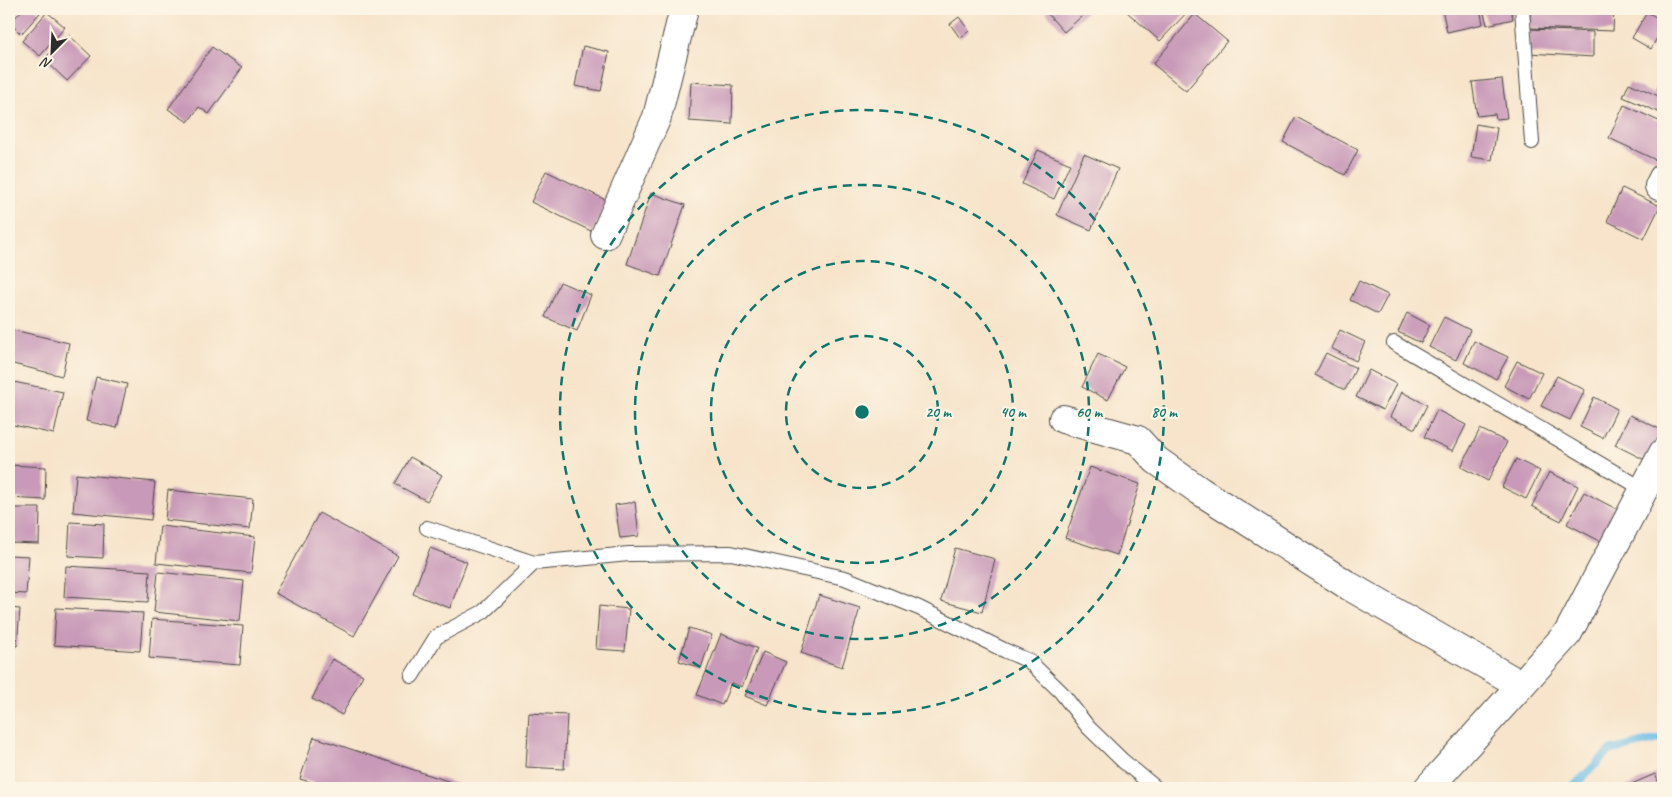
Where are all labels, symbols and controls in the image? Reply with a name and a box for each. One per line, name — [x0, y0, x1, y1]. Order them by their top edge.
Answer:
north arrow — [28, 28, 78, 78]
text: N — [37, 53, 54, 73]
centre of rings — [853, 403, 871, 421]
text: 20 m — [925, 403, 952, 422]
text: 40 m — [1000, 403, 1027, 422]
text: 60 m — [1076, 403, 1103, 422]
text: 80 m — [1151, 403, 1178, 422]

